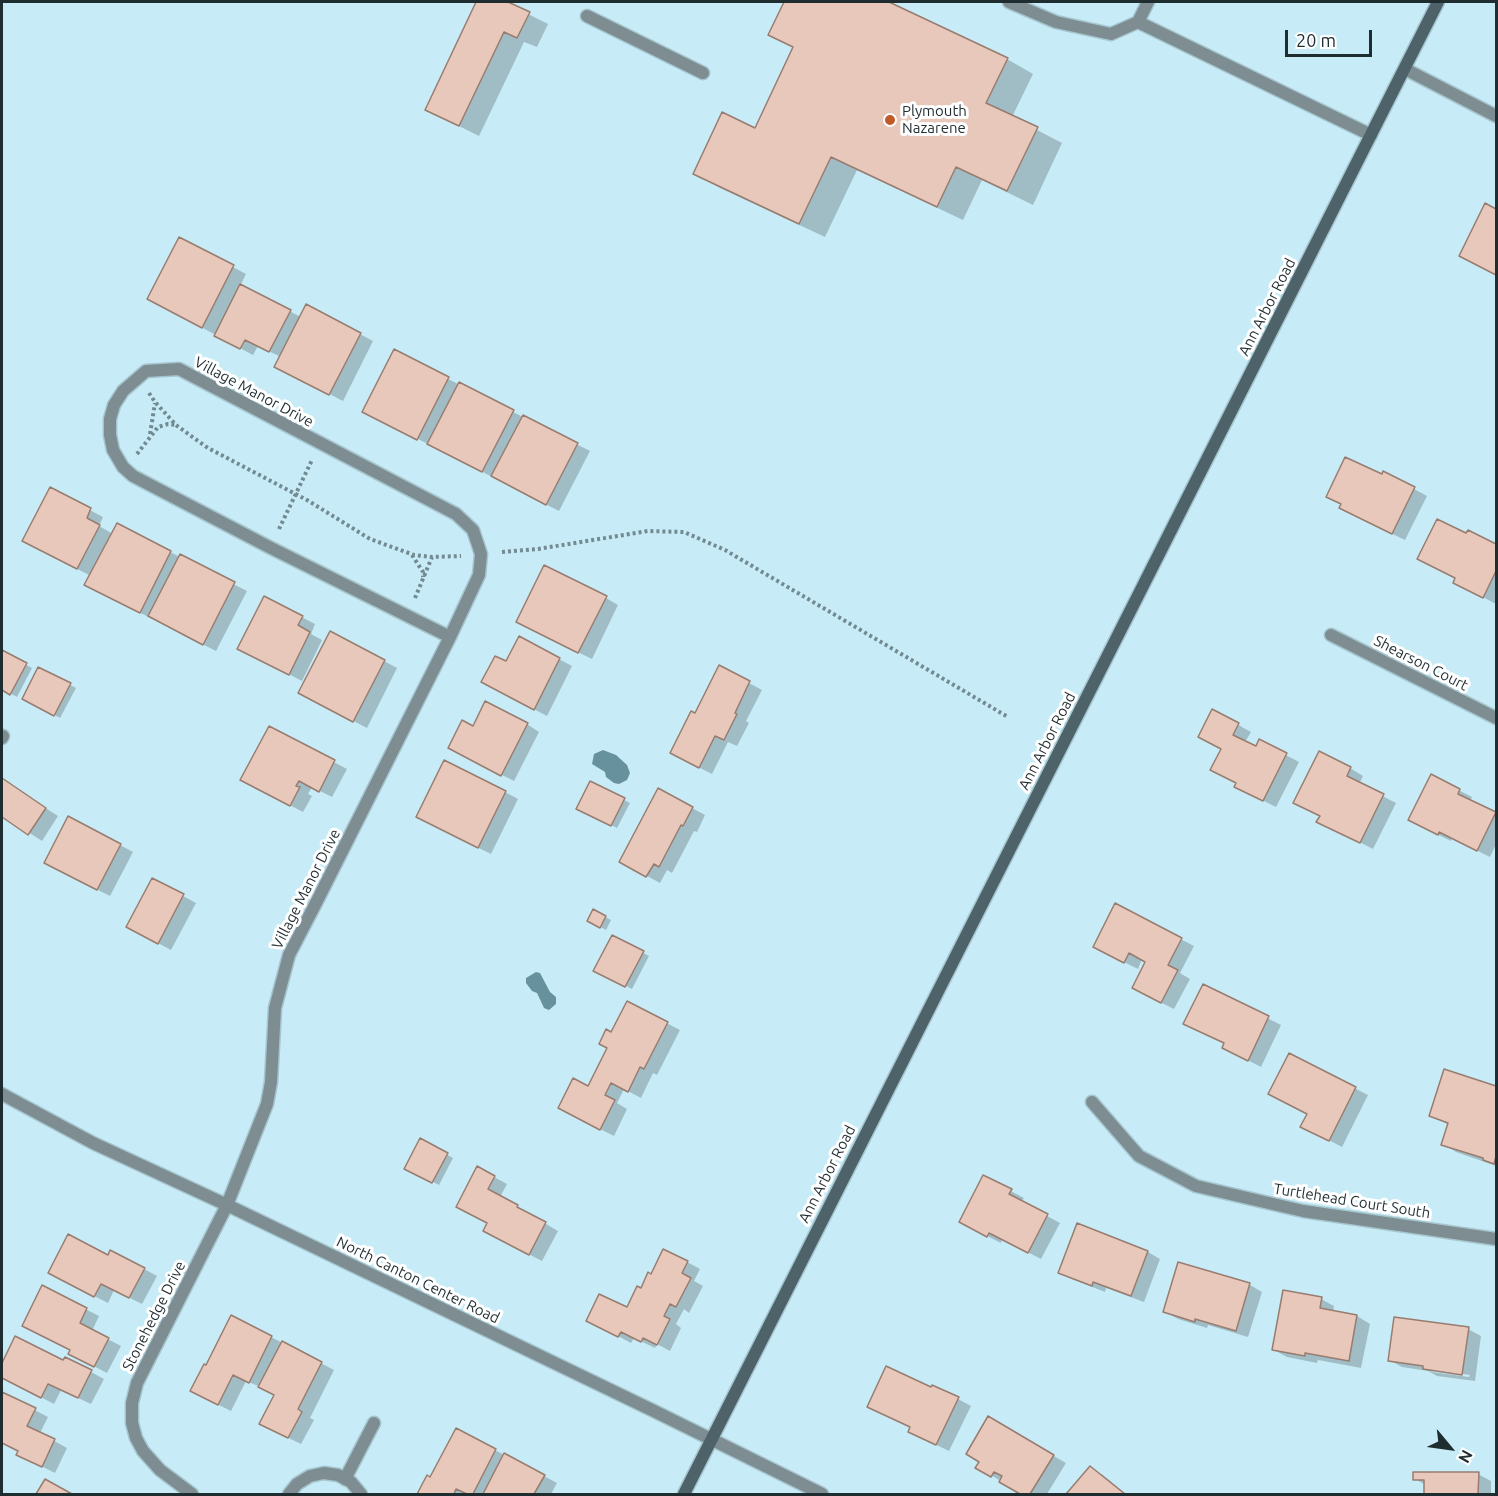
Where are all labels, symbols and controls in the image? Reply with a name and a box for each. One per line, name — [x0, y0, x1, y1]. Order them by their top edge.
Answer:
scale bar — [1288, 18, 1375, 56]
text: 20 m — [1296, 30, 1336, 50]
place label: Plymouth Nazarene — [902, 102, 967, 137]
marker: Plymouth Nazarene — [883, 113, 897, 127]
street label: Ann Arbor Road — [1235, 255, 1299, 359]
street label: Village Manor Drive — [191, 353, 317, 431]
street label: Shearson Court — [1371, 631, 1471, 695]
street label: Ann Arbor Road — [1015, 689, 1079, 793]
street label: Village Manor Drive — [268, 826, 344, 952]
street label: Ann Arbor Road — [795, 1122, 859, 1226]
street label: Turtlehead Court South — [1272, 1180, 1432, 1222]
street label: North Canton Center Road — [334, 1233, 502, 1327]
street label: Stonehedge Drive — [119, 1258, 189, 1374]
north arrow — [1420, 1418, 1480, 1478]
text: N — [1455, 1447, 1477, 1466]

